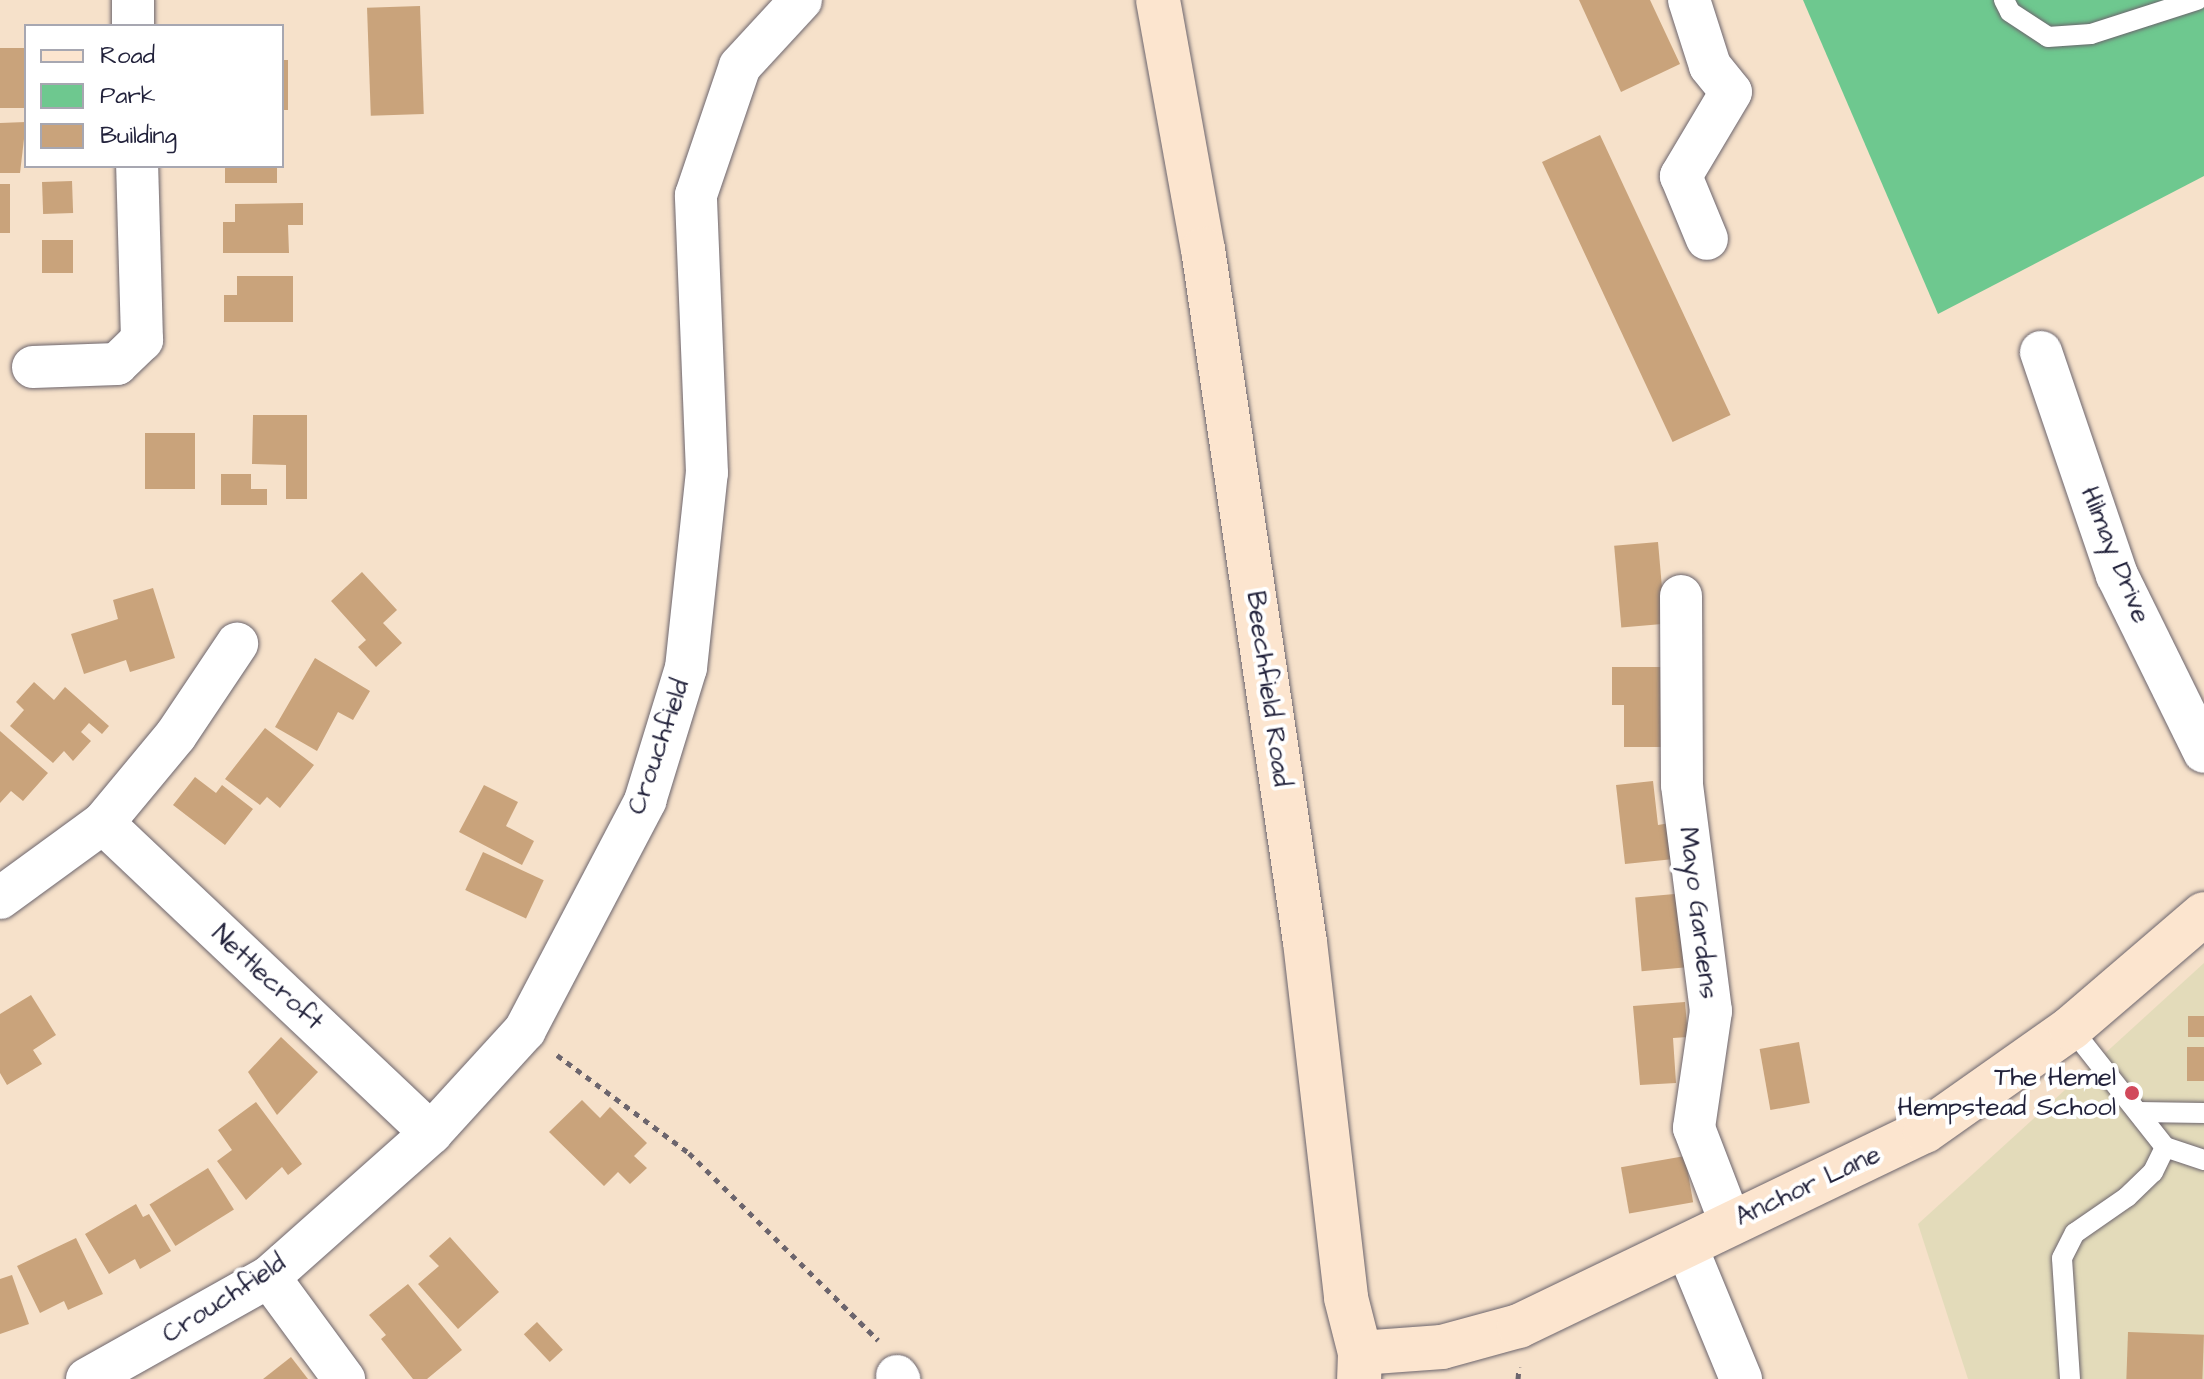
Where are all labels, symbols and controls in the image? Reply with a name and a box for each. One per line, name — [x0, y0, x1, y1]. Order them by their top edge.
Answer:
legend — [24, 24, 284, 168]
text: Road — [100, 39, 155, 73]
text: Park — [100, 79, 156, 113]
text: Building — [100, 119, 177, 153]
street label: Hilmay Drive — [2073, 482, 2157, 628]
street label: Beechfield Road — [1239, 589, 1297, 789]
street label: Crouchfield — [621, 675, 697, 819]
street label: Mayo Gardens — [1672, 825, 1724, 1001]
street label: Nettlecroft — [205, 919, 329, 1037]
place label: The Hemel Hempstead School — [1898, 1062, 2116, 1124]
marker: The Hemel Hempstead School — [2123, 1084, 2141, 1102]
street label: Anchor Lane — [1730, 1139, 1886, 1233]
street label: Crouchfield — [156, 1248, 292, 1350]

